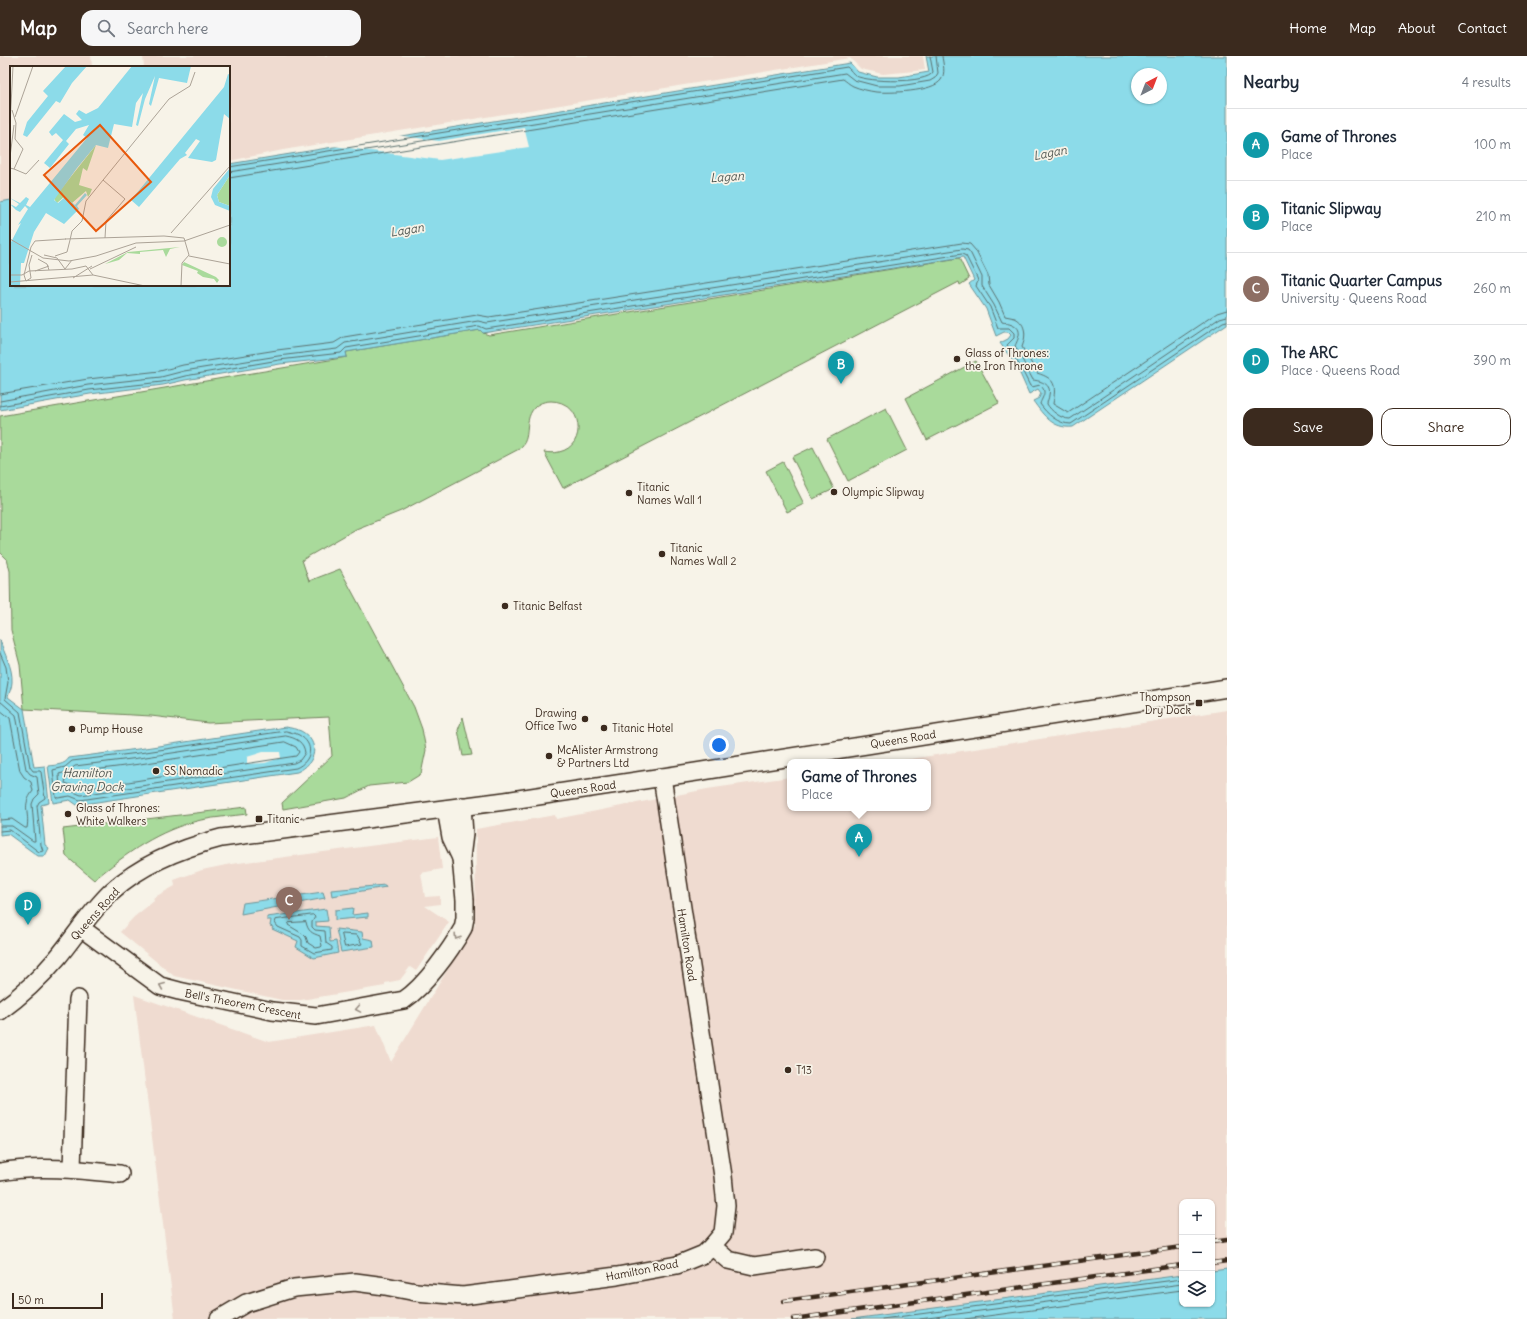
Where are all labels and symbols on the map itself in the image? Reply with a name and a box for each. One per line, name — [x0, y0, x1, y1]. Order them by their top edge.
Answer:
inset map — [10, 66, 230, 286]
north arrow — [1131, 68, 1167, 104]
water label: Lagan — [1032, 142, 1069, 163]
water label: Lagan — [710, 168, 745, 185]
water label: Lagan — [389, 219, 426, 240]
place label: Glass of Thrones: the Iron Throne — [965, 346, 1049, 373]
pin: B — [828, 351, 854, 384]
marker: Glass of Thrones: the Iron Throne — [952, 354, 962, 364]
place label: Titanic Names Wall 1 — [637, 480, 702, 507]
place label: Olympic Slipway — [842, 485, 924, 499]
marker: Olympic Slipway — [829, 487, 839, 497]
marker: Titanic Names Wall 1 — [624, 488, 634, 498]
place label: Titanic Names Wall 2 — [670, 541, 736, 568]
marker: Titanic Names Wall 2 — [657, 549, 667, 559]
place label: Titanic Belfast — [513, 599, 583, 613]
marker: Titanic Belfast — [500, 601, 510, 611]
place label: Thompson Dry Dock — [1139, 690, 1191, 717]
marker: Thompson Dry Dock — [1194, 698, 1204, 708]
place label: Drawing Office Two — [525, 706, 577, 733]
marker: Drawing Office Two — [580, 714, 590, 724]
place label: Titanic Hotel — [612, 721, 673, 735]
place label: Pump House — [80, 722, 143, 736]
marker: Titanic Hotel — [599, 723, 609, 733]
marker: Pump House — [67, 724, 77, 734]
street label: Queens Road — [869, 727, 937, 751]
your location — [709, 735, 729, 755]
place label: McAlister Armstrong & Partners Ltd — [557, 743, 658, 770]
marker: McAlister Armstrong & Partners Ltd — [544, 751, 554, 761]
place label: SS Nomadic — [164, 764, 223, 778]
water label: Hamilton Graving Dock — [51, 765, 124, 794]
marker: SS Nomadic — [151, 766, 161, 776]
street label: Queens Road — [549, 777, 617, 801]
place label: Glass of Thrones: White Walkers — [76, 801, 160, 828]
marker: Glass of Thrones: White Walkers — [63, 809, 73, 819]
place label: Titanic — [267, 812, 300, 826]
marker: Titanic — [254, 814, 264, 824]
pin: A — [846, 824, 872, 857]
street label: Queens Road — [68, 884, 123, 943]
pin: C — [276, 887, 302, 920]
pin: D — [15, 892, 41, 925]
street label: Hamilton Road — [674, 908, 700, 983]
one-way arrow — [454, 933, 462, 940]
one-way arrow — [159, 982, 166, 990]
street label: Bell's Theorem Crescent — [184, 986, 302, 1022]
one-way arrow — [355, 1004, 361, 1012]
place label: T13 — [796, 1063, 812, 1077]
marker: T13 — [783, 1065, 793, 1075]
street label: Hamilton Road — [605, 1256, 680, 1284]
scale bar — [12, 1291, 103, 1310]

